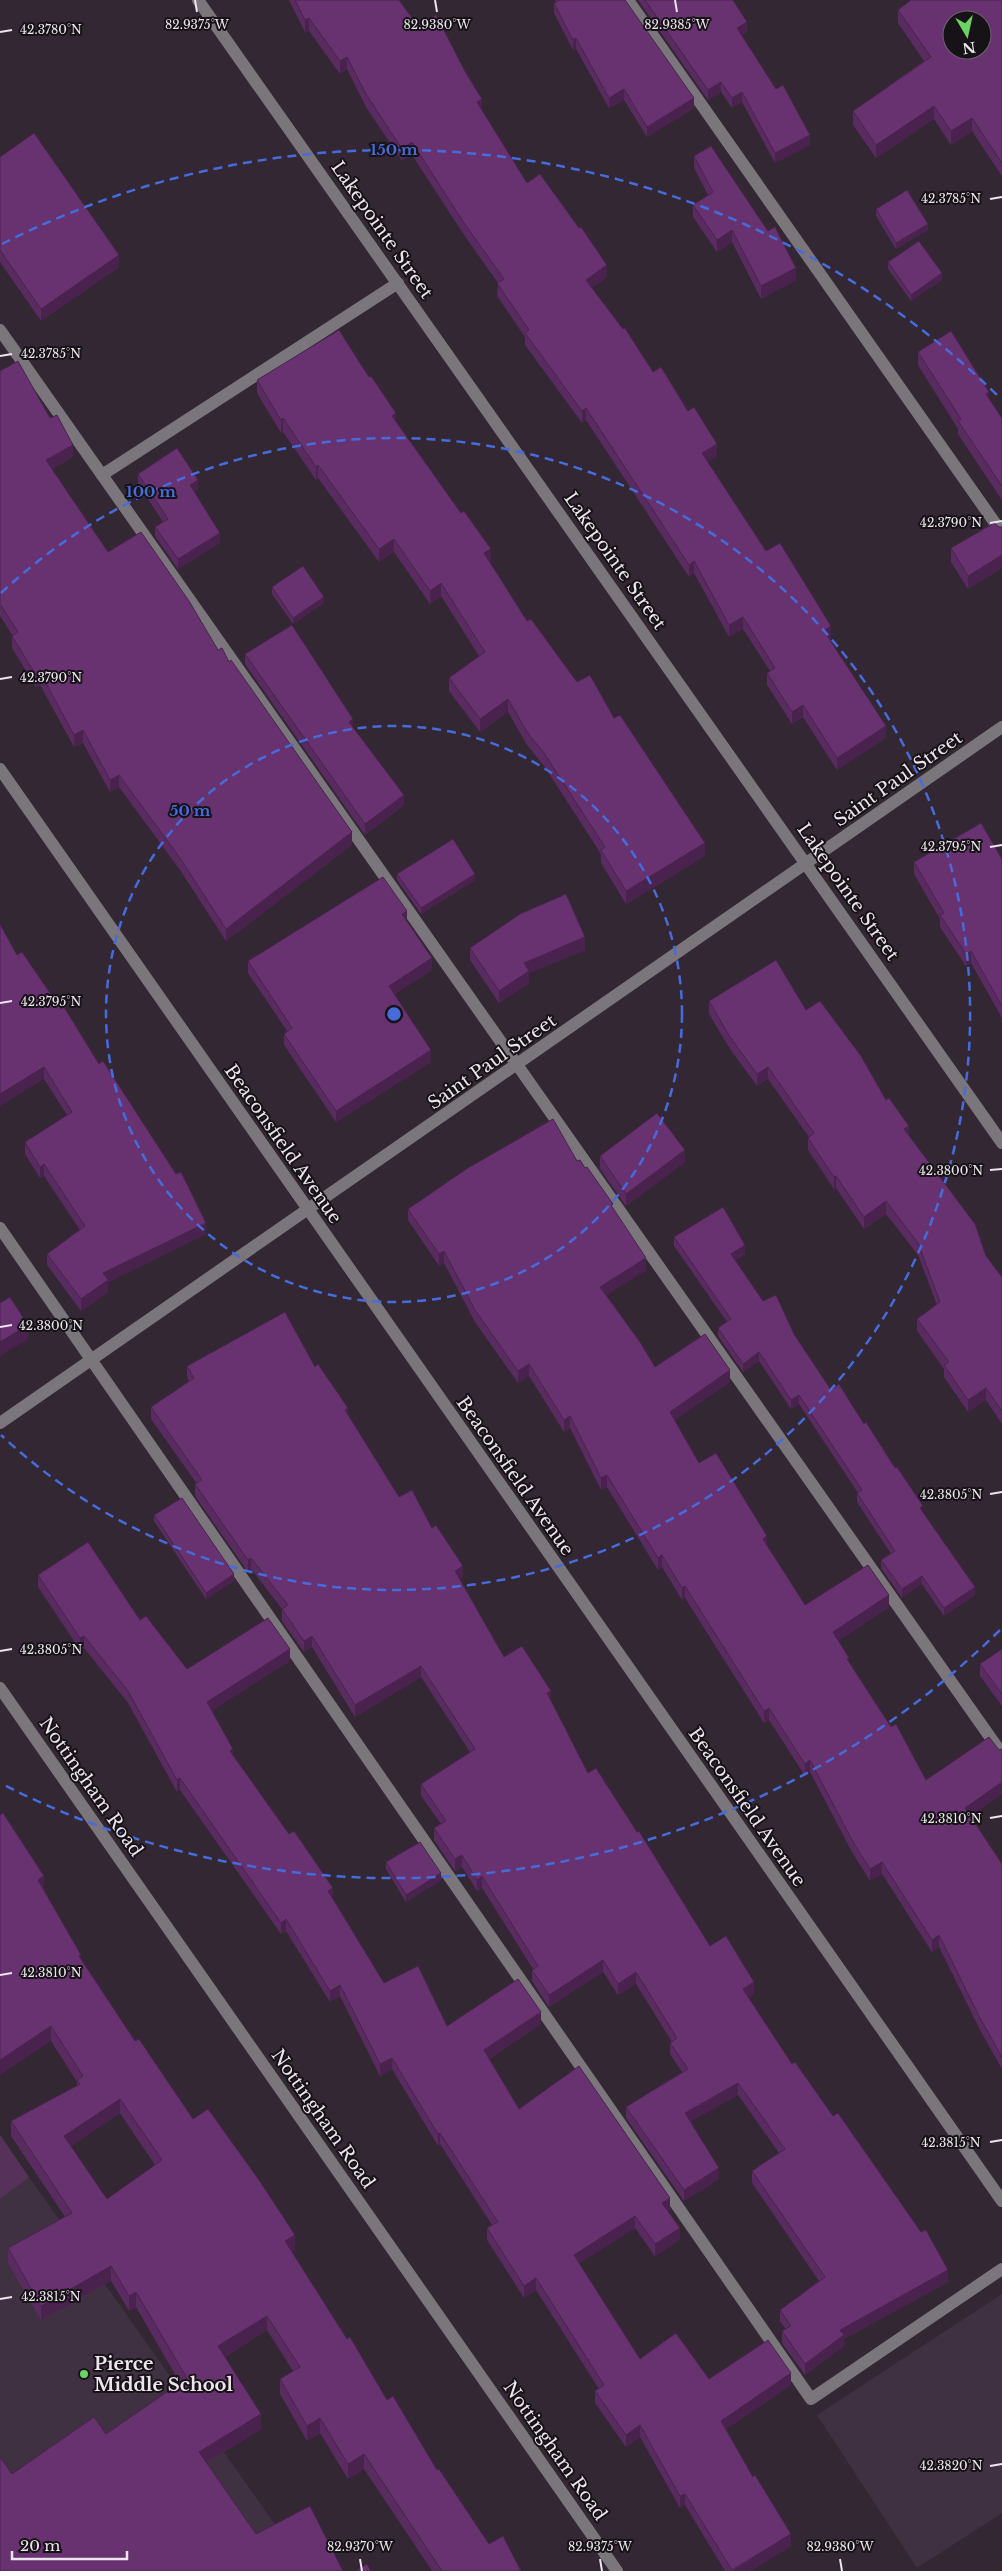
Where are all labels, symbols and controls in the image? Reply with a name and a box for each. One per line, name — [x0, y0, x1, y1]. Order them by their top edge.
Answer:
north arrow — [942, 10, 992, 60]
text: 82.9375°W — [165, 17, 230, 32]
text: 82.9380°W — [403, 17, 471, 32]
text: 82.9385°W — [644, 17, 711, 32]
text: 42.3780°N — [20, 22, 82, 37]
text: N — [961, 38, 977, 58]
text: 150 m — [370, 140, 418, 159]
street label: Lakepointe Street — [326, 157, 438, 303]
text: 42.3785°N — [921, 191, 981, 206]
text: 42.3785°N — [21, 346, 81, 361]
text: 100 m — [126, 482, 176, 501]
street label: Lakepointe Street — [559, 488, 671, 634]
text: 42.3790°N — [920, 515, 982, 530]
text: 42.3790°N — [20, 670, 82, 685]
street label: Saint Paul Street — [830, 726, 966, 831]
text: 50 m — [170, 801, 211, 820]
street label: Lakepointe Street — [792, 819, 904, 965]
text: 42.3795°N — [921, 839, 981, 854]
text: 42.3795°N — [21, 994, 81, 1009]
centre of rings — [385, 1005, 403, 1023]
street label: Saint Paul Street — [424, 1009, 560, 1114]
street label: Beaconsfield Avenue — [220, 1060, 346, 1228]
text: 42.3800°N — [919, 1163, 983, 1178]
text: 42.3800°N — [19, 1318, 83, 1333]
street label: Beaconsfield Avenue — [452, 1392, 578, 1560]
text: 42.3805°N — [920, 1487, 982, 1502]
text: 42.3805°N — [20, 1642, 82, 1657]
street label: Nottingham Road — [35, 1713, 147, 1861]
street label: Beaconsfield Avenue — [684, 1723, 810, 1891]
text: 42.3810°N — [920, 1811, 982, 1826]
text: 42.3810°N — [20, 1965, 82, 1980]
street label: Nottingham Road — [267, 2045, 379, 2193]
text: 42.3815°N — [921, 2135, 981, 2150]
text: 42.3815°N — [21, 2289, 81, 2304]
place label: Pierce Middle School — [94, 2353, 233, 2396]
marker: Pierce Middle School — [78, 2368, 90, 2380]
street label: Nottingham Road — [499, 2377, 611, 2525]
text: 42.3820°N — [919, 2458, 983, 2473]
scale bar — [12, 2528, 128, 2560]
text: 20 m — [20, 2536, 60, 2555]
text: 82.9370°W — [327, 2539, 394, 2554]
text: 82.9375°W — [568, 2539, 633, 2554]
text: 82.9380°W — [806, 2539, 874, 2554]

